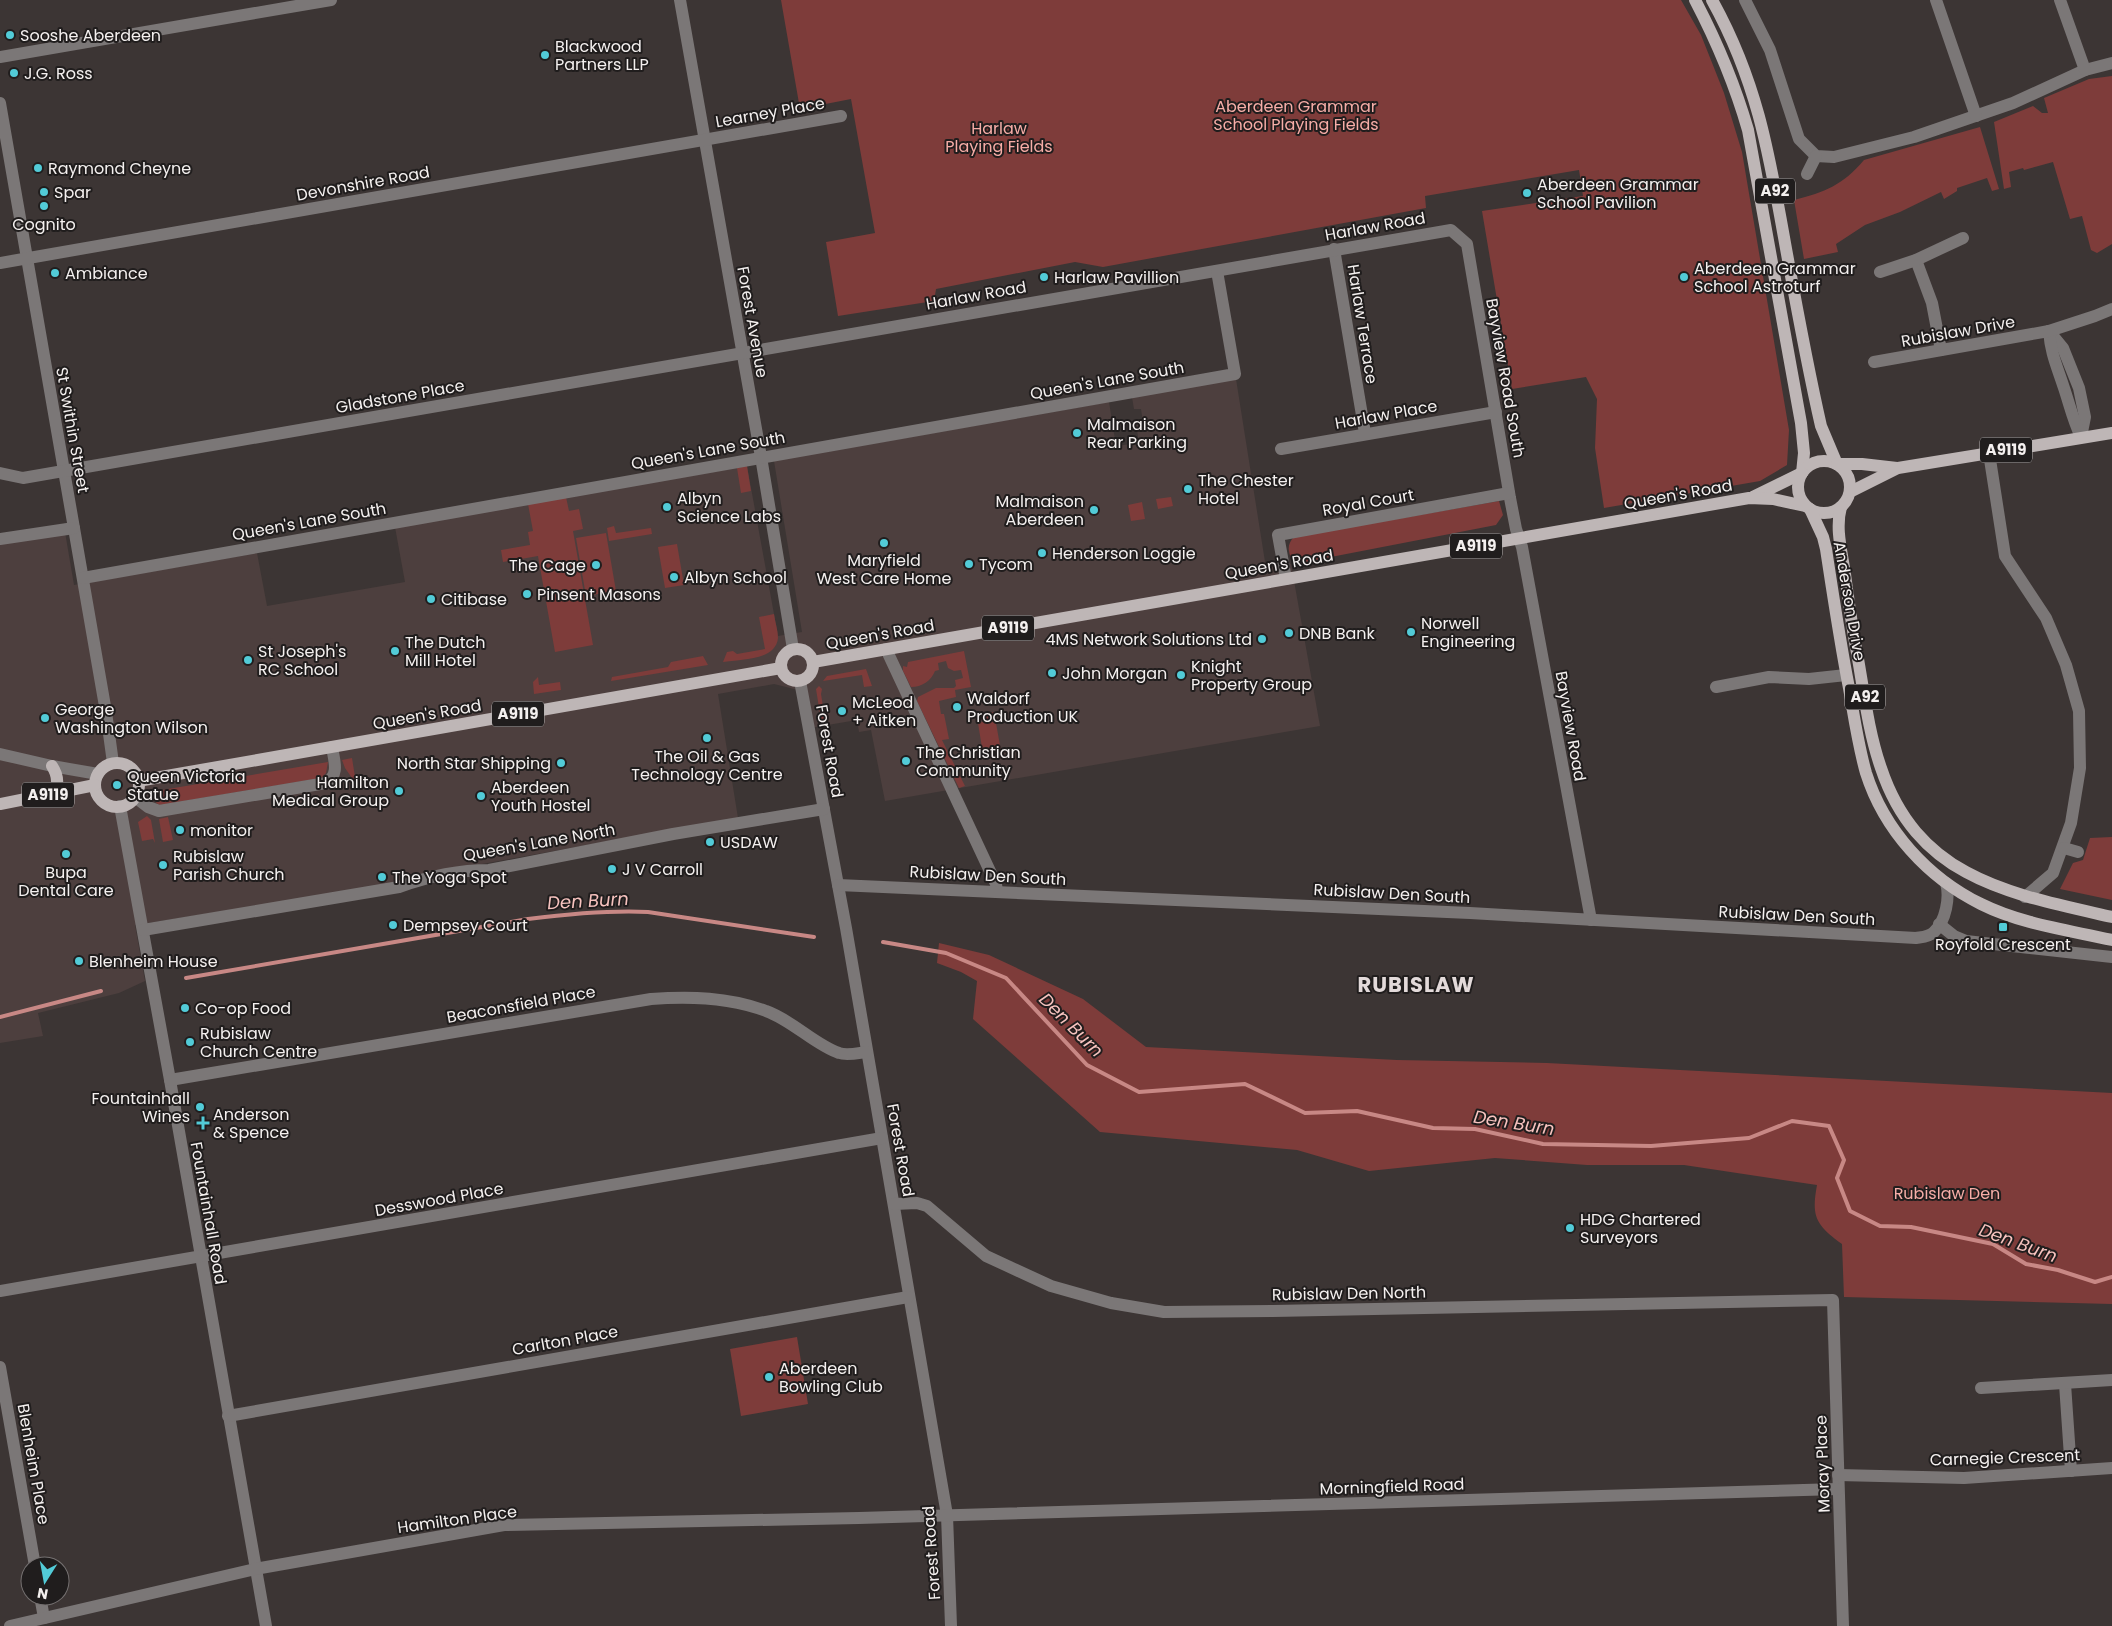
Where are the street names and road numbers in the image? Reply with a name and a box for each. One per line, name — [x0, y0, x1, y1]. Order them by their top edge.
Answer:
street label: Learney Place — [714, 92, 827, 133]
street label: Devonshire Road — [295, 160, 432, 207]
road number: A92 — [1755, 178, 1795, 204]
street label: Harlaw Road — [1323, 206, 1427, 247]
street label: Harlaw Terrace — [1342, 263, 1383, 386]
street label: Forest Avenue — [731, 265, 774, 380]
street label: Harlaw Road — [924, 275, 1028, 316]
street label: Bayview Road South — [1480, 296, 1531, 460]
street label: Rubislaw Drive — [1899, 310, 2017, 353]
street label: Queen's Lane South — [1028, 356, 1186, 405]
street label: St Swithin Street — [50, 365, 95, 495]
street label: Gladstone Place — [334, 374, 466, 419]
street label: Harlaw Place — [1333, 394, 1439, 435]
street label: Queen's Lane South — [629, 426, 787, 475]
road number: A9119 — [1980, 438, 2032, 462]
street label: Queen's Road — [1622, 474, 1734, 515]
street label: Royal Court — [1320, 483, 1416, 522]
street label: Queen's Lane South — [230, 497, 388, 546]
road number: A9119 — [1450, 534, 1502, 558]
street label: Anderson Drive — [1828, 540, 1871, 663]
street label: Queen's Road — [1223, 544, 1335, 585]
street label: Queen's Road — [824, 614, 936, 655]
road number: A9119 — [982, 616, 1034, 640]
street label: Bayview Road — [1550, 669, 1592, 783]
road number: A92 — [1845, 684, 1885, 710]
street label: Queen's Road — [371, 694, 483, 735]
road number: A9119 — [492, 702, 544, 726]
street label: Forest Road — [810, 703, 849, 799]
road number: A9119 — [22, 782, 74, 808]
street label: Queen's Lane North — [461, 818, 617, 867]
street label: Rubislaw Den South — [909, 860, 1067, 891]
street label: Rubislaw Den South — [1313, 878, 1471, 909]
street label: Rubislaw Den South — [1718, 900, 1876, 931]
street label: Beaconsfield Place — [445, 980, 597, 1029]
street label: Forest Road — [881, 1102, 920, 1198]
street label: Fountainhall Road — [185, 1140, 232, 1286]
street label: Desswood Place — [373, 1177, 505, 1222]
street label: Rubislaw Den North — [1272, 1281, 1426, 1306]
street label: Carlton Place — [510, 1320, 620, 1361]
street label: Blenheim Place — [12, 1402, 55, 1526]
street label: Moray Place — [1809, 1415, 1836, 1513]
street label: Carnegie Crescent — [1929, 1443, 2081, 1472]
street label: Morningfield Road — [1319, 1472, 1465, 1501]
street label: Hamilton Place — [396, 1500, 518, 1539]
street label: Forest Road — [917, 1505, 946, 1601]

